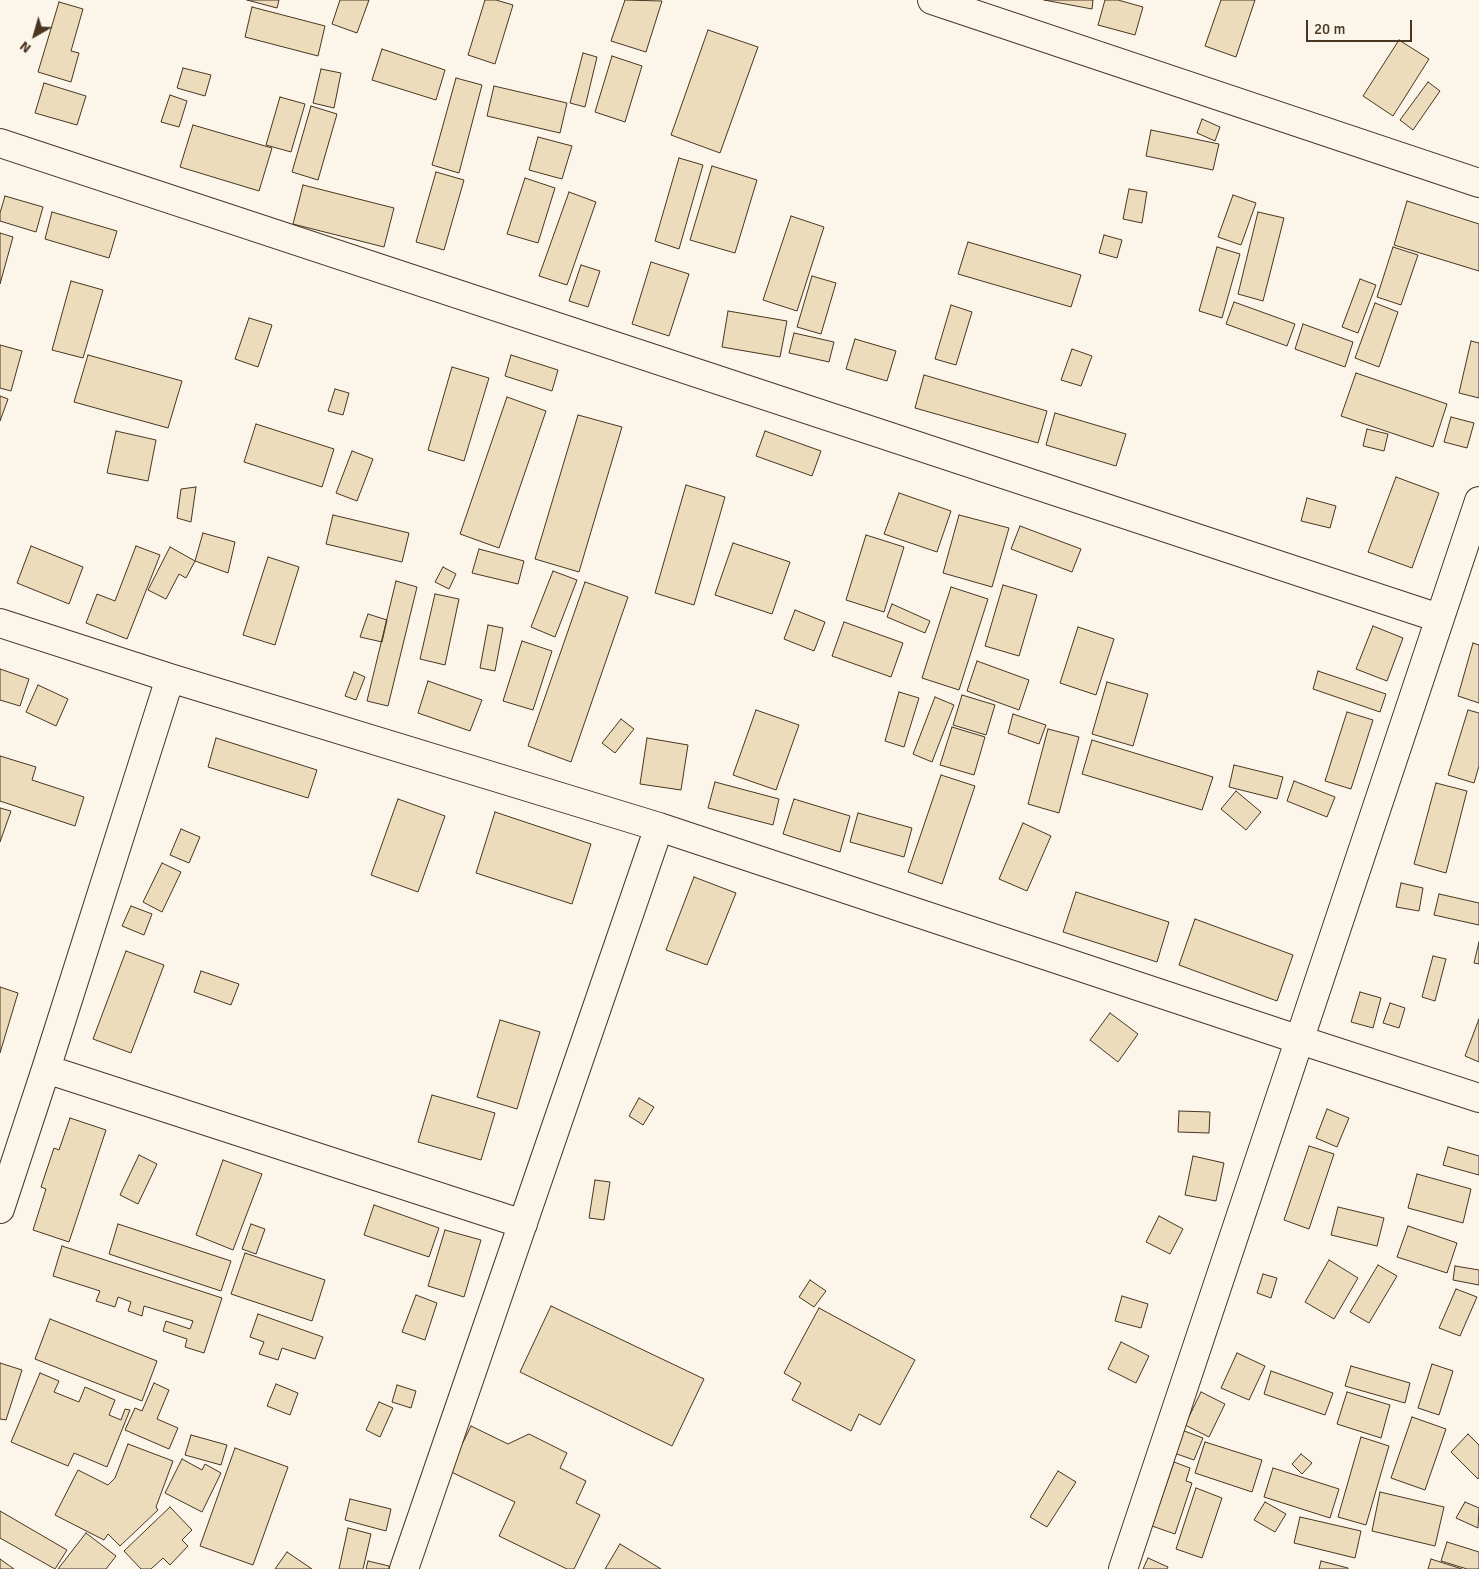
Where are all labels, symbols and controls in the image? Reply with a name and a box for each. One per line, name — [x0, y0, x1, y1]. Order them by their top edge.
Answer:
north arrow — [10, 10, 60, 60]
scale bar — [1309, 10, 1415, 42]
text: 20 m — [1314, 20, 1345, 38]
text: N — [16, 38, 35, 57]

